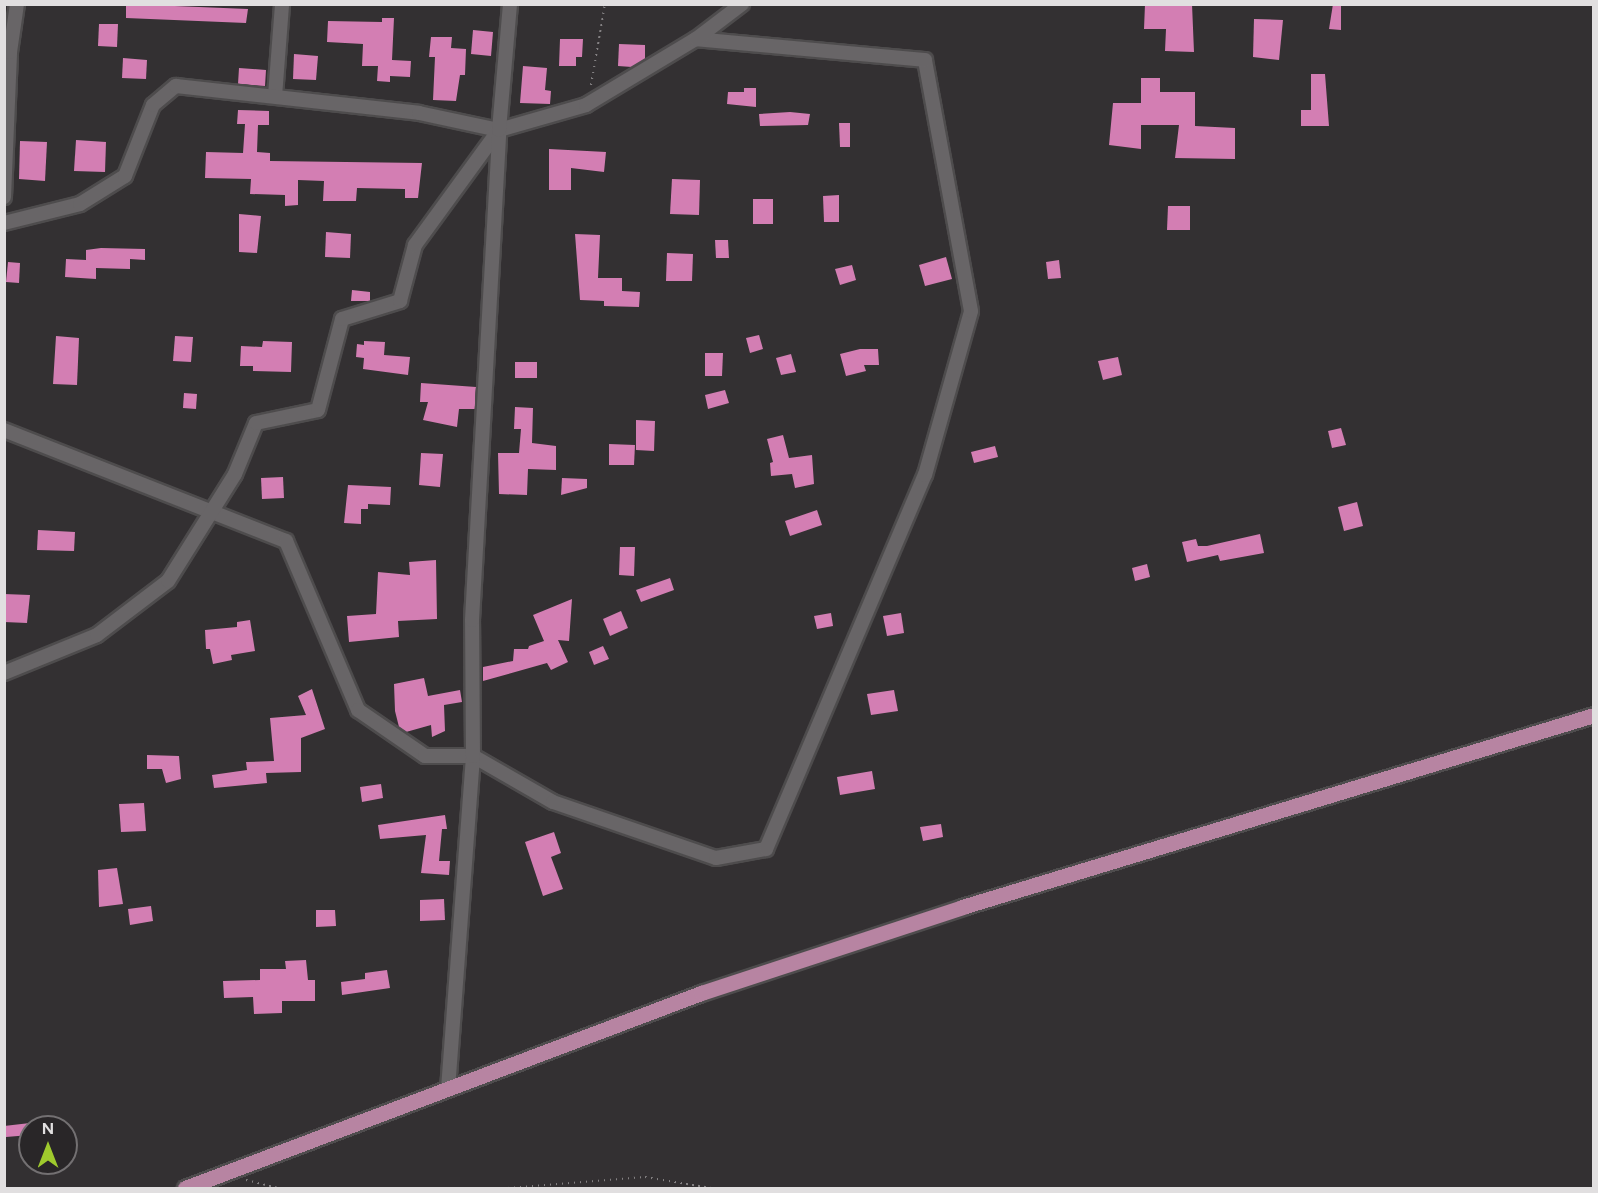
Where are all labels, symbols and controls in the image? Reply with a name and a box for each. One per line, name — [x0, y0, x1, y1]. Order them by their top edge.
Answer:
north arrow — [18, 1115, 78, 1175]
text: N — [42, 1119, 54, 1138]

